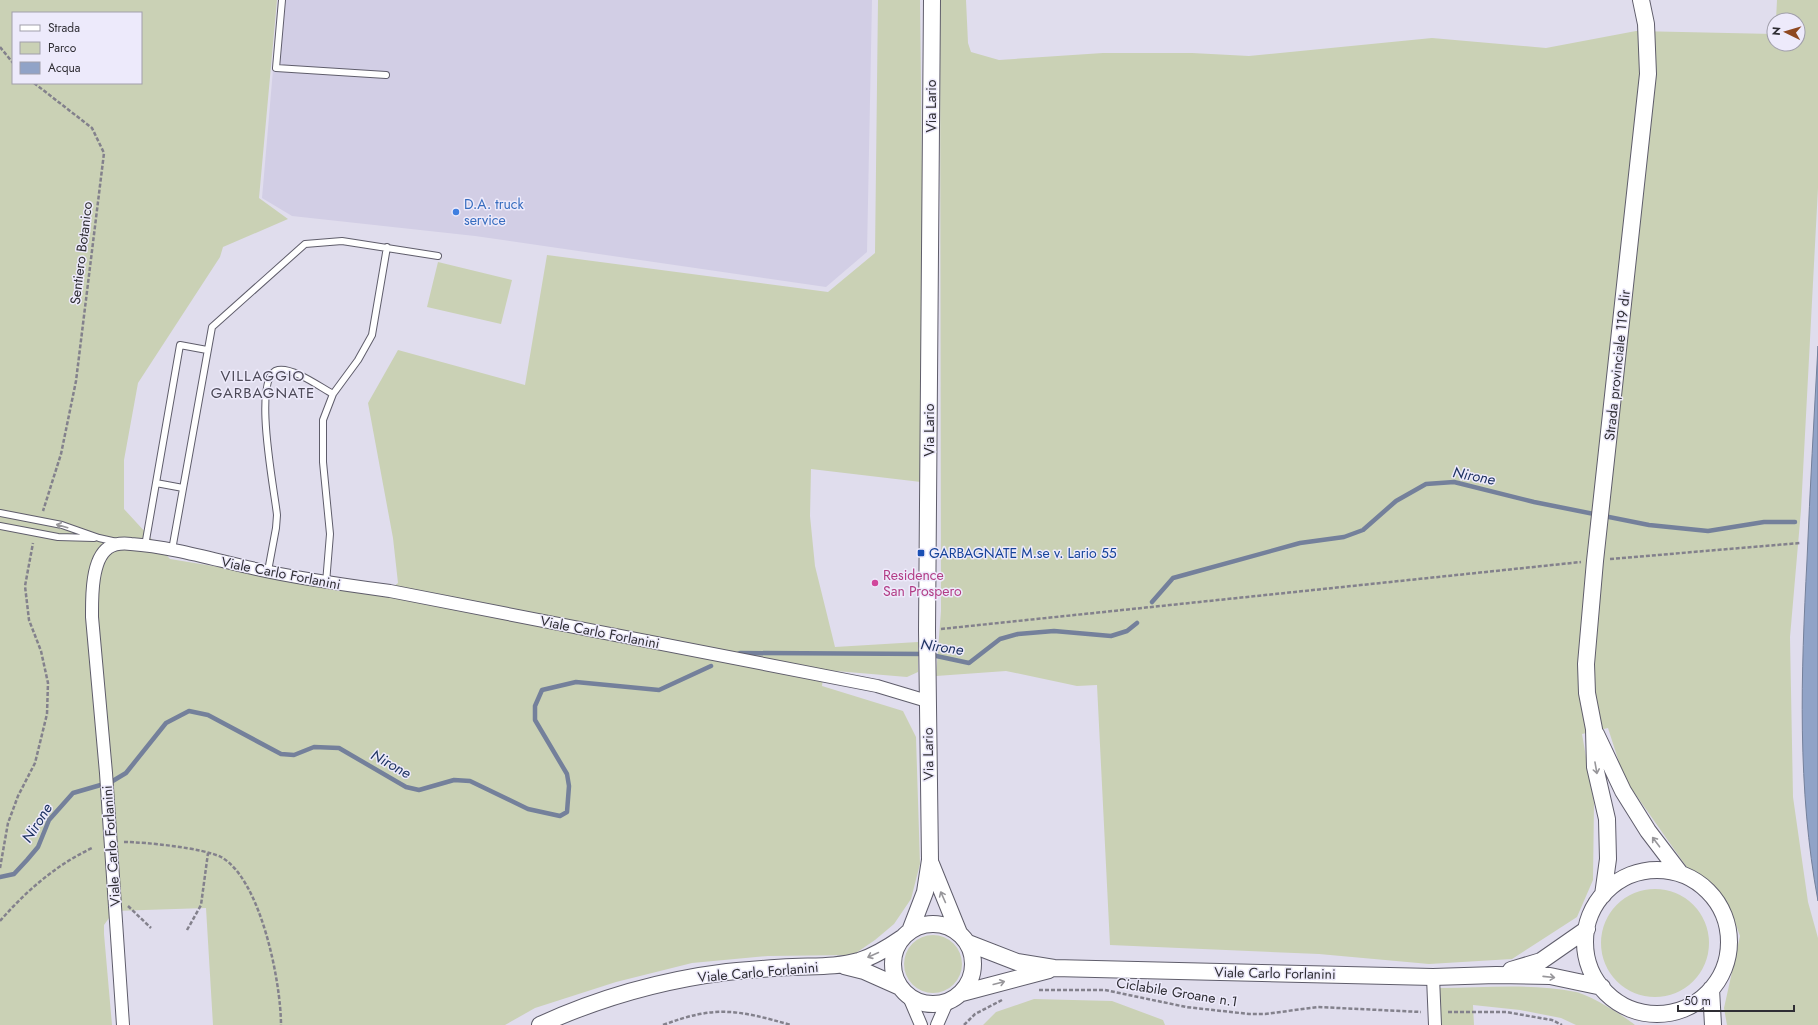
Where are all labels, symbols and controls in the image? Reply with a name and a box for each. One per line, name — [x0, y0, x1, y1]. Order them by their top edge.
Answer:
legend — [12, 12, 142, 84]
north arrow — [1766, 12, 1806, 52]
text: Strada — [48, 19, 80, 37]
text: N — [1768, 26, 1784, 36]
text: Parco — [48, 39, 77, 57]
text: Acqua — [48, 59, 81, 77]
street label: Via Lario — [921, 79, 941, 132]
place label: D.A. truck service — [464, 194, 525, 230]
street label: Sentiero Botanico — [65, 200, 97, 306]
marker: D.A. truck service — [451, 207, 461, 217]
street label: Strada provinciale 119 dir — [1599, 288, 1635, 441]
district label: VILLAGGIO GARBAGNATE — [211, 365, 315, 404]
street label: Via Lario — [919, 403, 939, 456]
water label: Nirone — [1451, 461, 1498, 491]
one-way arrow — [56, 521, 69, 529]
place label: GARBAGNATE M.se v. Lario 55 — [929, 543, 1117, 563]
marker: GARBAGNATE M.se v. Lario 55 — [916, 548, 926, 558]
street label: Viale Carlo Forlanini — [220, 552, 342, 594]
place label: Residence San Prospero — [883, 565, 962, 601]
marker: Residence San Prospero — [870, 578, 880, 588]
street label: Viale Carlo Forlanini — [539, 611, 661, 653]
water label: Nirone — [919, 633, 965, 661]
street label: Via Lario — [918, 727, 938, 781]
water label: Nirone — [367, 744, 416, 784]
one-way arrow — [1592, 761, 1600, 774]
street label: Viale Carlo Forlanini — [97, 785, 125, 907]
water label: Nirone — [16, 799, 58, 847]
one-way arrow — [1652, 837, 1661, 848]
one-way arrow — [939, 891, 947, 903]
one-way arrow — [867, 952, 879, 959]
street label: Viale Carlo Forlanini — [697, 957, 819, 987]
street label: Viale Carlo Forlanini — [1214, 962, 1336, 984]
street label: Ciclabile Groane n.1 — [1115, 973, 1239, 1011]
one-way arrow — [1542, 973, 1555, 980]
one-way arrow — [993, 979, 1006, 986]
scale bar — [1678, 987, 1794, 1013]
text: 50 m — [1684, 992, 1711, 1010]

